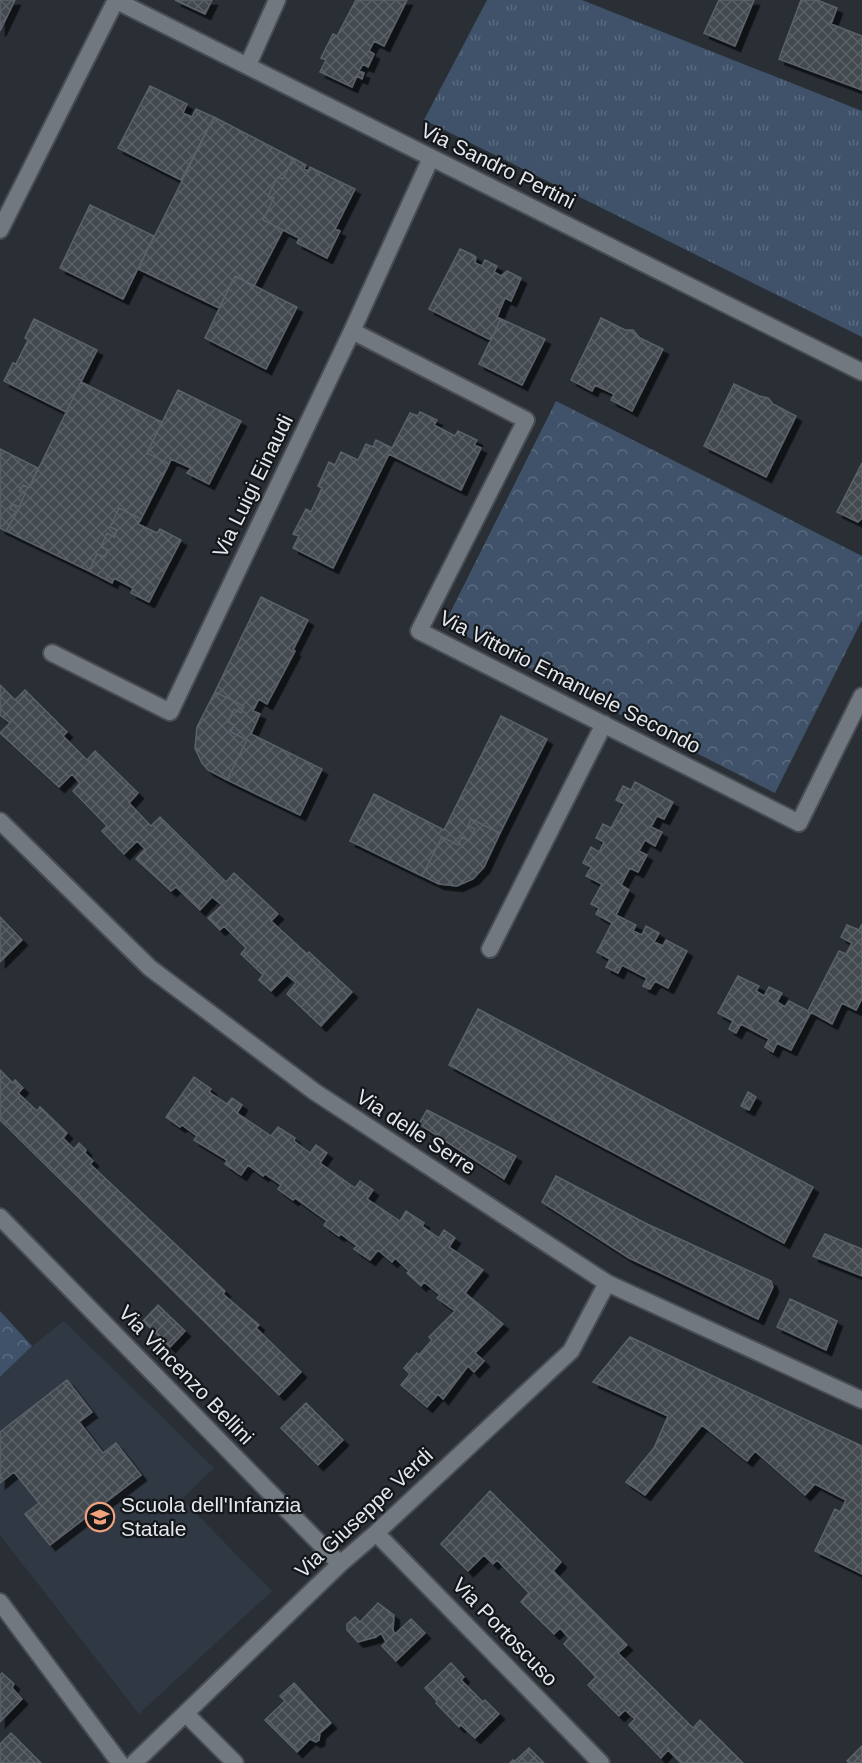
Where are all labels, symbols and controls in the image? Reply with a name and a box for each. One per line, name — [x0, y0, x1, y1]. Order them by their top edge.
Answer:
street label: Via Sandro Pertini — [417, 118, 579, 213]
street label: Via Luigi Einaudi — [208, 411, 297, 561]
street label: Via Vittorio Emanuele Secondo — [436, 605, 705, 758]
street label: Via delle Serre — [352, 1085, 480, 1179]
street label: Via Vincenzo Bellini — [114, 1301, 258, 1449]
street label: Via Giuseppe Verdi — [290, 1443, 437, 1582]
place label: Scuola dell'Infanzia Statale — [121, 1493, 302, 1540]
school or university icon: Scuola dell'Infanzia Statale — [84, 1501, 116, 1533]
street label: Via Portoscuso — [448, 1573, 563, 1690]

